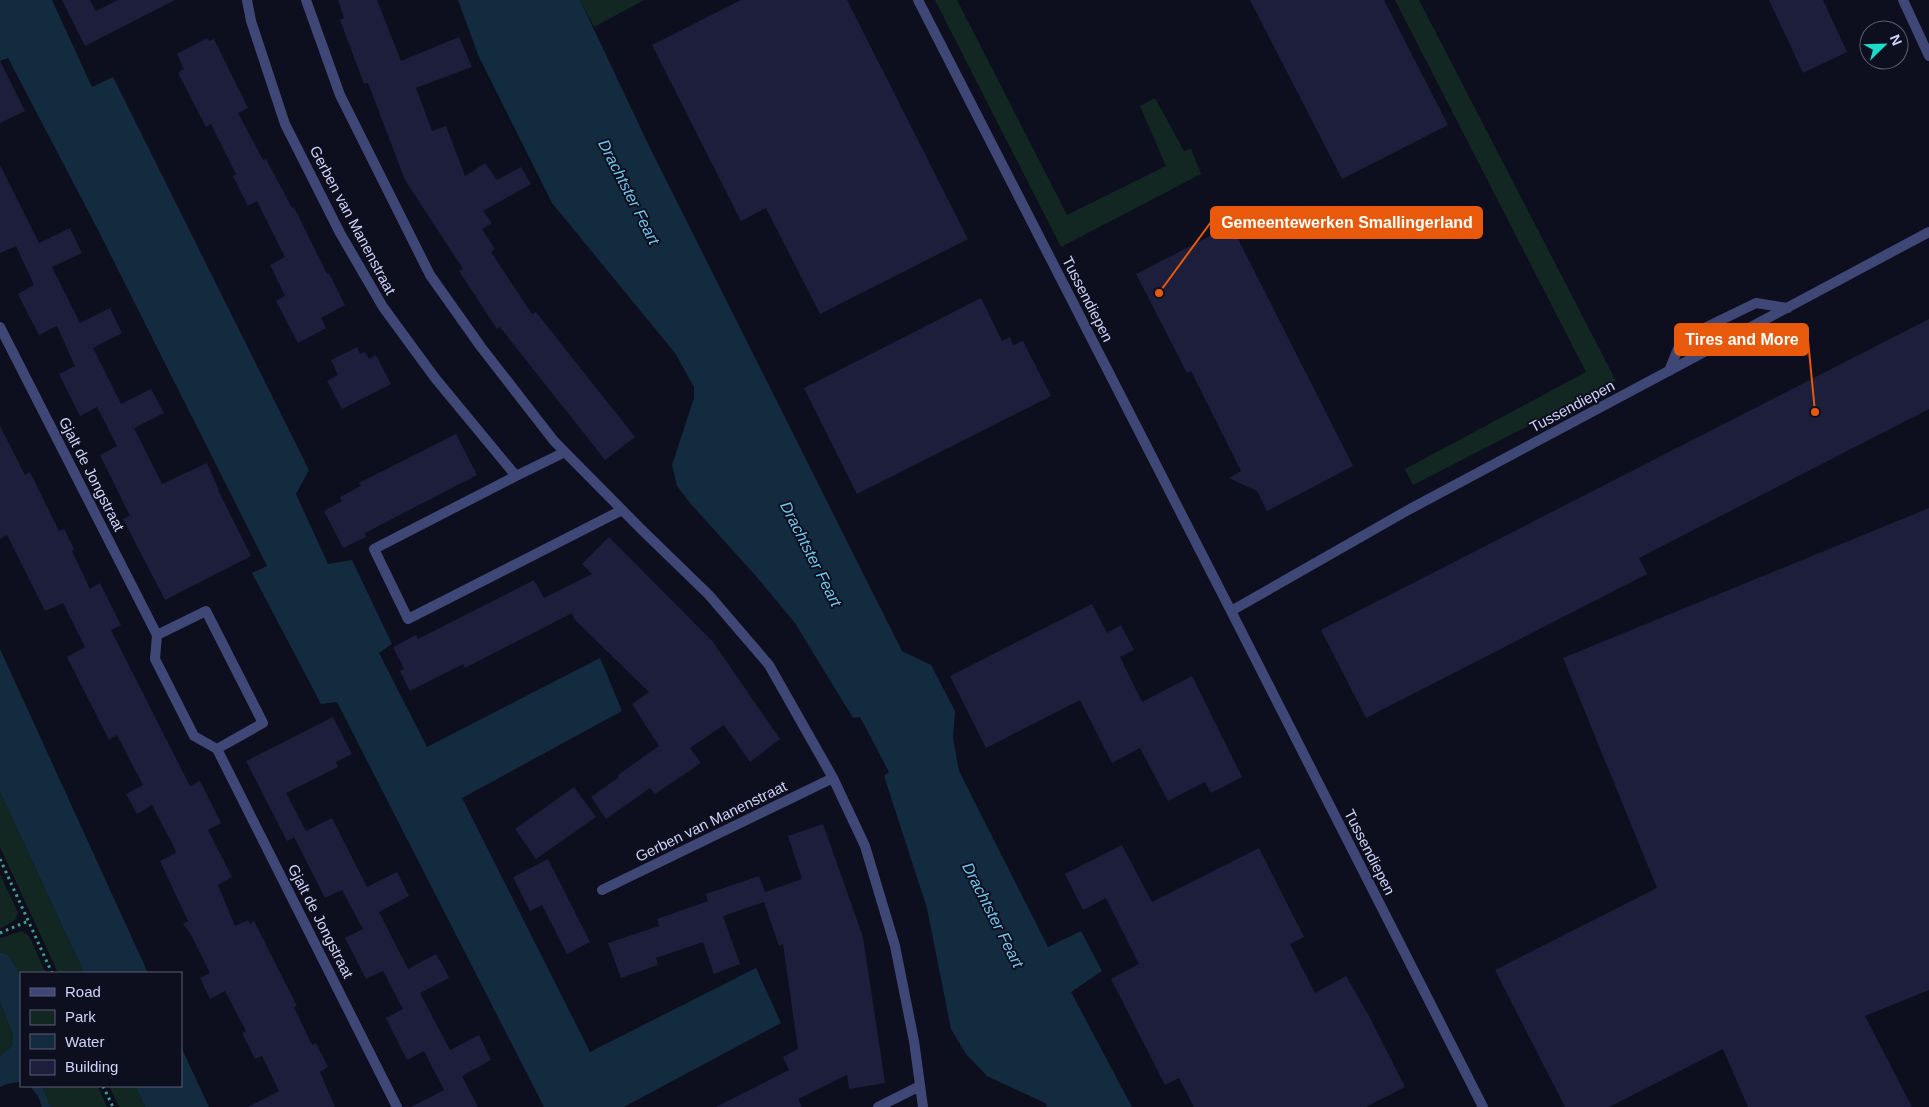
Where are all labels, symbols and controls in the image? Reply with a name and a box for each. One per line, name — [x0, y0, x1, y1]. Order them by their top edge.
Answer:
north arrow — [1859, 20, 1909, 70]
text: N — [1887, 32, 1905, 48]
water label: Drachtster Feart — [595, 137, 663, 248]
street label: Gerben van Manenstraat — [307, 143, 400, 298]
callout: Gemeentewerken Smallingerland — [1211, 207, 1482, 238]
text: Gemeentewerken Smallingerland — [1221, 214, 1473, 231]
street label: Tussendiepen — [1059, 253, 1117, 345]
callout: Tires and More — [1675, 324, 1808, 355]
text: Tires and More — [1685, 331, 1799, 348]
street label: Tussendiepen — [1527, 377, 1617, 435]
street label: Gjalt de Jongstraat — [56, 414, 129, 535]
water label: Drachtster Feart — [777, 499, 845, 610]
street label: Gerben van Manenstraat — [633, 777, 790, 865]
street label: Tussendiepen — [1341, 806, 1399, 898]
water label: Drachtster Feart — [959, 860, 1027, 971]
street label: Gjalt de Jongstraat — [285, 861, 358, 982]
legend — [20, 972, 182, 1087]
text: Road — [65, 983, 101, 1000]
text: Park — [65, 1008, 96, 1025]
text: Water — [65, 1033, 104, 1050]
text: Building — [65, 1058, 118, 1075]

